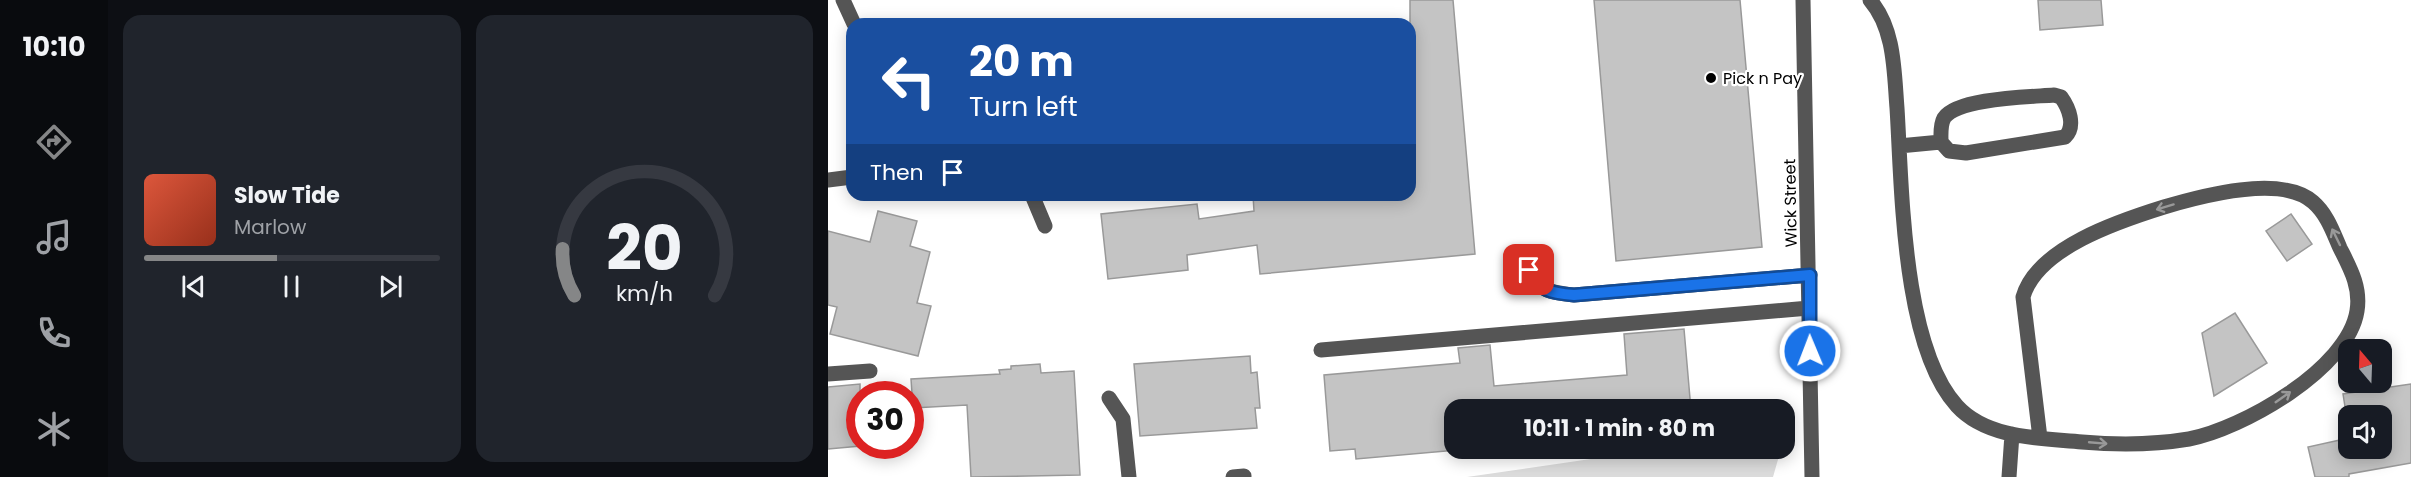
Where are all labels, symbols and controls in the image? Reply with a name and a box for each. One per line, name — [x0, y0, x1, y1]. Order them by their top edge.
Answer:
text: 10:10 — [22, 28, 86, 65]
text: 20 m — [969, 32, 1074, 91]
icon: left — [870, 42, 948, 120]
place label: Pick n Pay — [1723, 67, 1802, 90]
marker: Pick n Pay — [1704, 71, 1718, 85]
text: Turn left — [969, 88, 1078, 125]
icon: directions — [33, 121, 75, 163]
icon: arrive — [936, 156, 969, 189]
text: Then — [870, 157, 924, 188]
street label: Wick Street — [1778, 158, 1803, 247]
text: Slow Tide — [234, 180, 340, 211]
one-way arrow — [2156, 202, 2175, 213]
text: 20 — [606, 204, 682, 292]
text: Marlow — [234, 213, 306, 241]
icon: music — [33, 216, 75, 258]
one-way arrow — [2329, 229, 2341, 247]
pin — [1503, 244, 1554, 295]
icon: arrive — [1512, 253, 1545, 286]
icon: previous — [177, 270, 210, 303]
icon: pause — [275, 270, 308, 303]
icon: next — [374, 270, 407, 303]
text: km/h — [616, 278, 673, 309]
icon: phone — [33, 312, 75, 354]
position arrow — [1778, 319, 1842, 383]
north arrow — [2338, 339, 2392, 393]
map controls — [2338, 339, 2392, 459]
speed limit sign: 30 — [846, 381, 924, 459]
one-way arrow — [2274, 390, 2290, 403]
button: sound — [2338, 405, 2392, 459]
icon: climate — [33, 408, 75, 450]
text: 10:11 · 1 min · 80 m — [1524, 413, 1715, 444]
one-way arrow — [2088, 438, 2108, 449]

